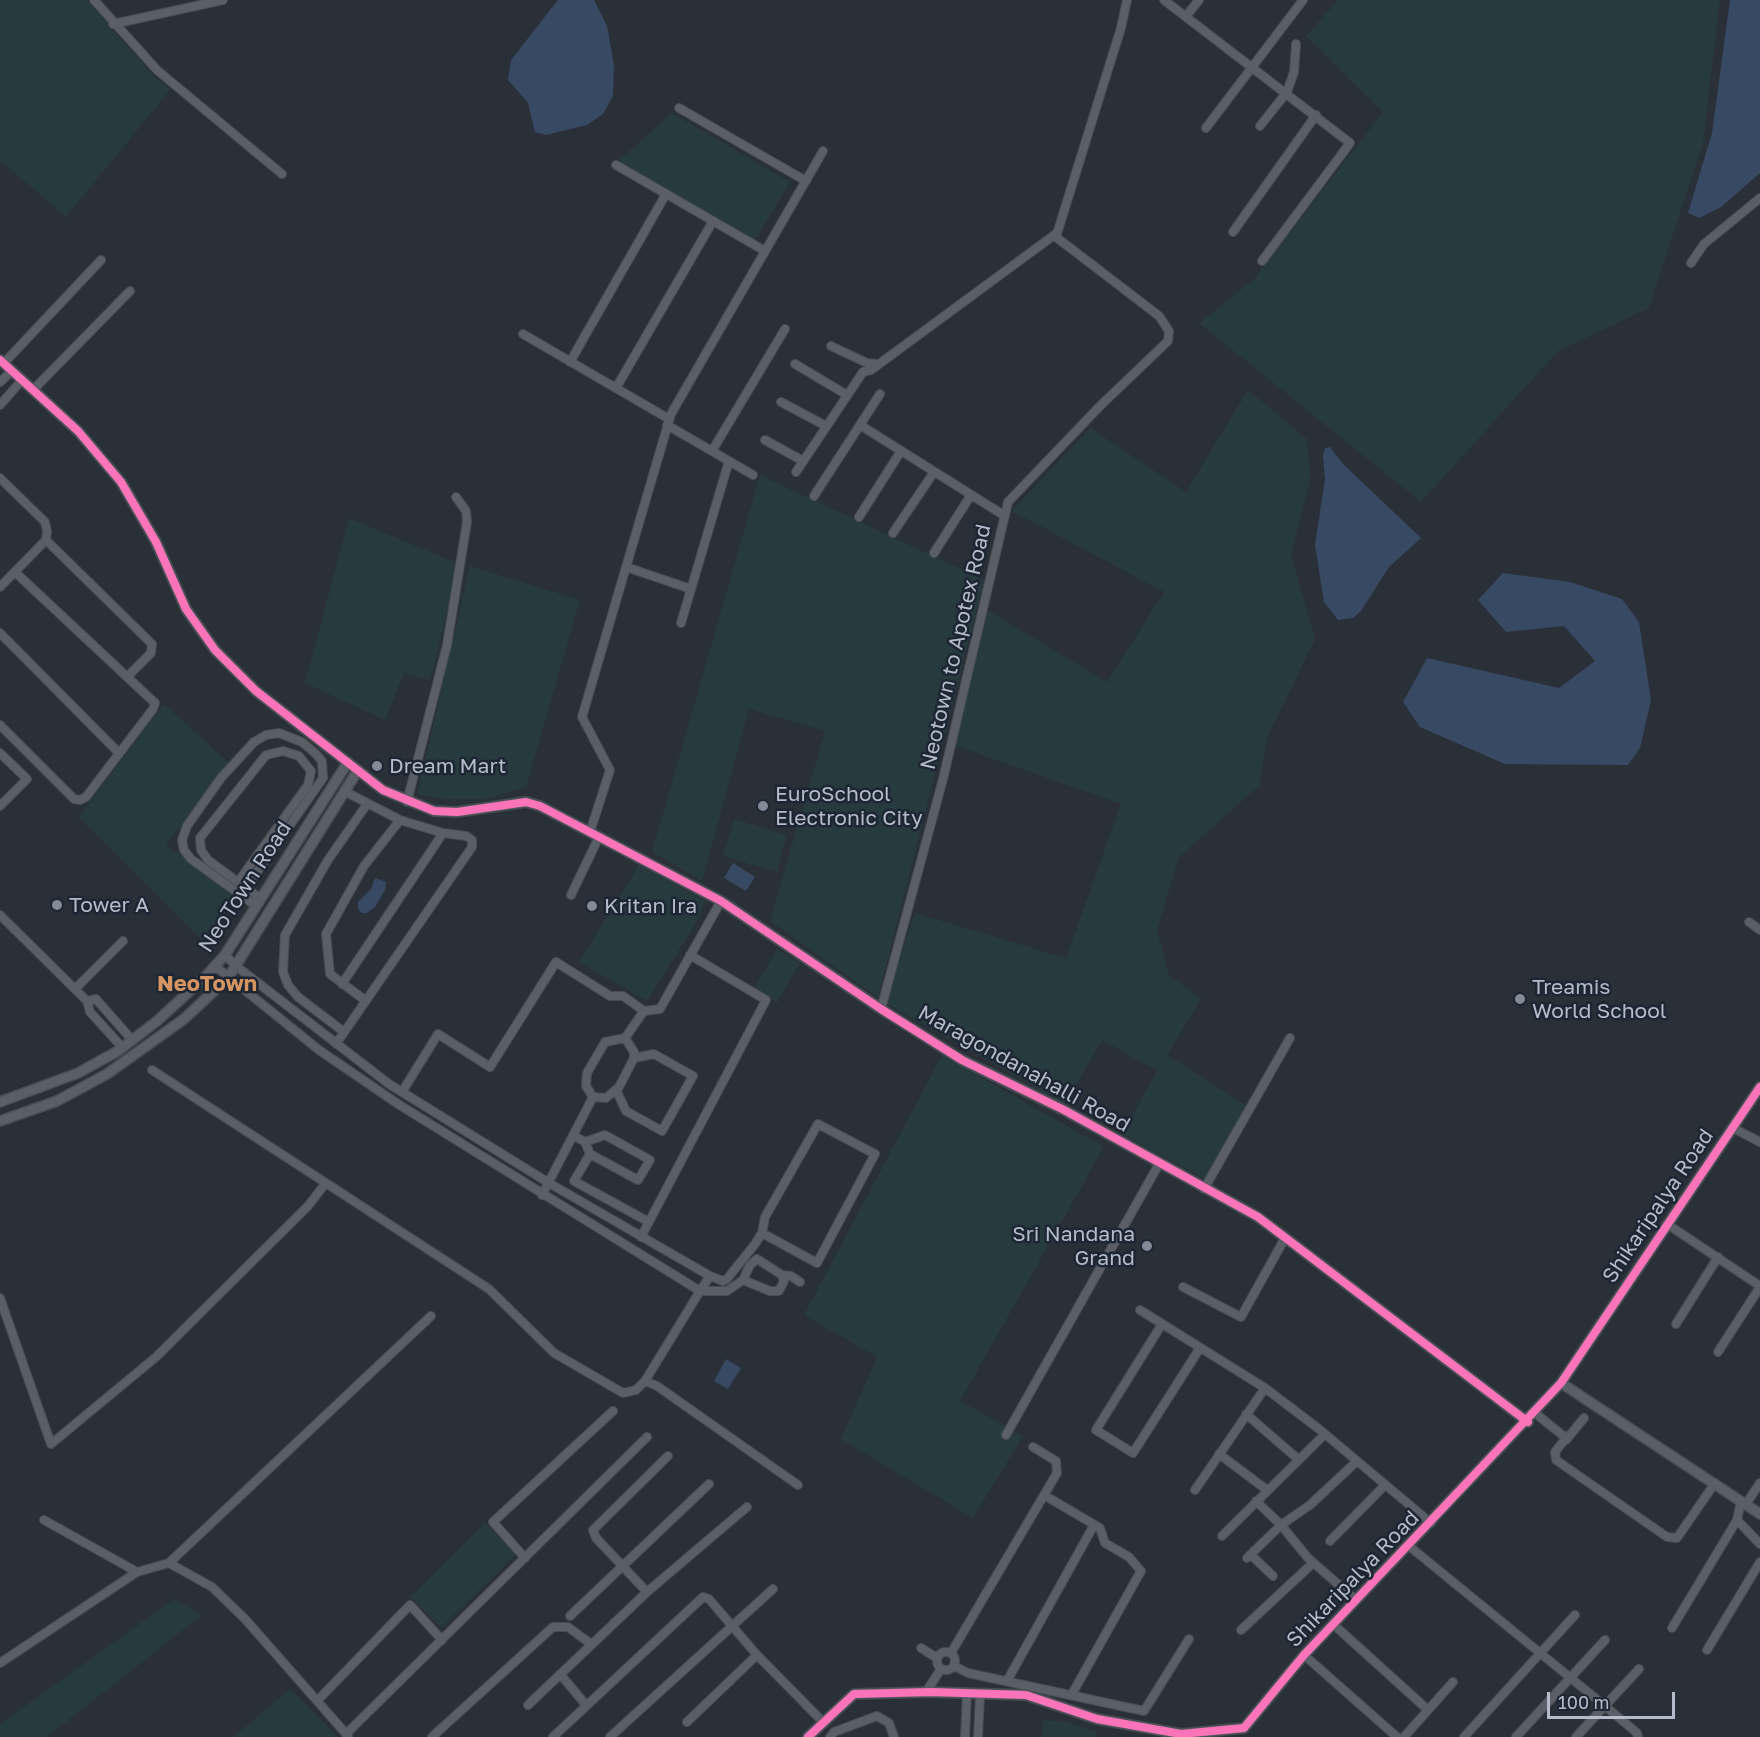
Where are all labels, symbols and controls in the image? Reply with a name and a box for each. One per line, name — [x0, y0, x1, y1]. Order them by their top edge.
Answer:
street label: Neotown to Apotex Road — [915, 522, 997, 772]
place label: Dream Mart — [389, 753, 506, 779]
marker: Dream Mart — [370, 759, 384, 773]
place label: EuroSchool Electronic City — [775, 781, 923, 831]
marker: EuroSchool Electronic City — [756, 799, 770, 813]
street label: NeoTown Road — [193, 817, 297, 957]
place label: Tower A — [69, 892, 149, 918]
place label: Kritan Ira — [604, 893, 697, 919]
marker: Tower A — [50, 898, 64, 912]
marker: Kritan Ira — [585, 899, 599, 913]
district label: NeoTown — [157, 971, 257, 997]
place label: Treamis World School — [1532, 974, 1667, 1024]
marker: Treamis World School — [1513, 992, 1527, 1006]
street label: Maragondanahalli Road — [914, 1000, 1134, 1138]
street label: Shikaripalya Road — [1597, 1124, 1719, 1288]
place label: Sri Nandana Grand — [1012, 1221, 1135, 1271]
marker: Sri Nandana Grand — [1140, 1239, 1154, 1253]
street label: Shikaripalya Road — [1281, 1505, 1425, 1653]
scale bar — [1550, 1680, 1678, 1718]
text: 100 m — [1558, 1691, 1609, 1713]

